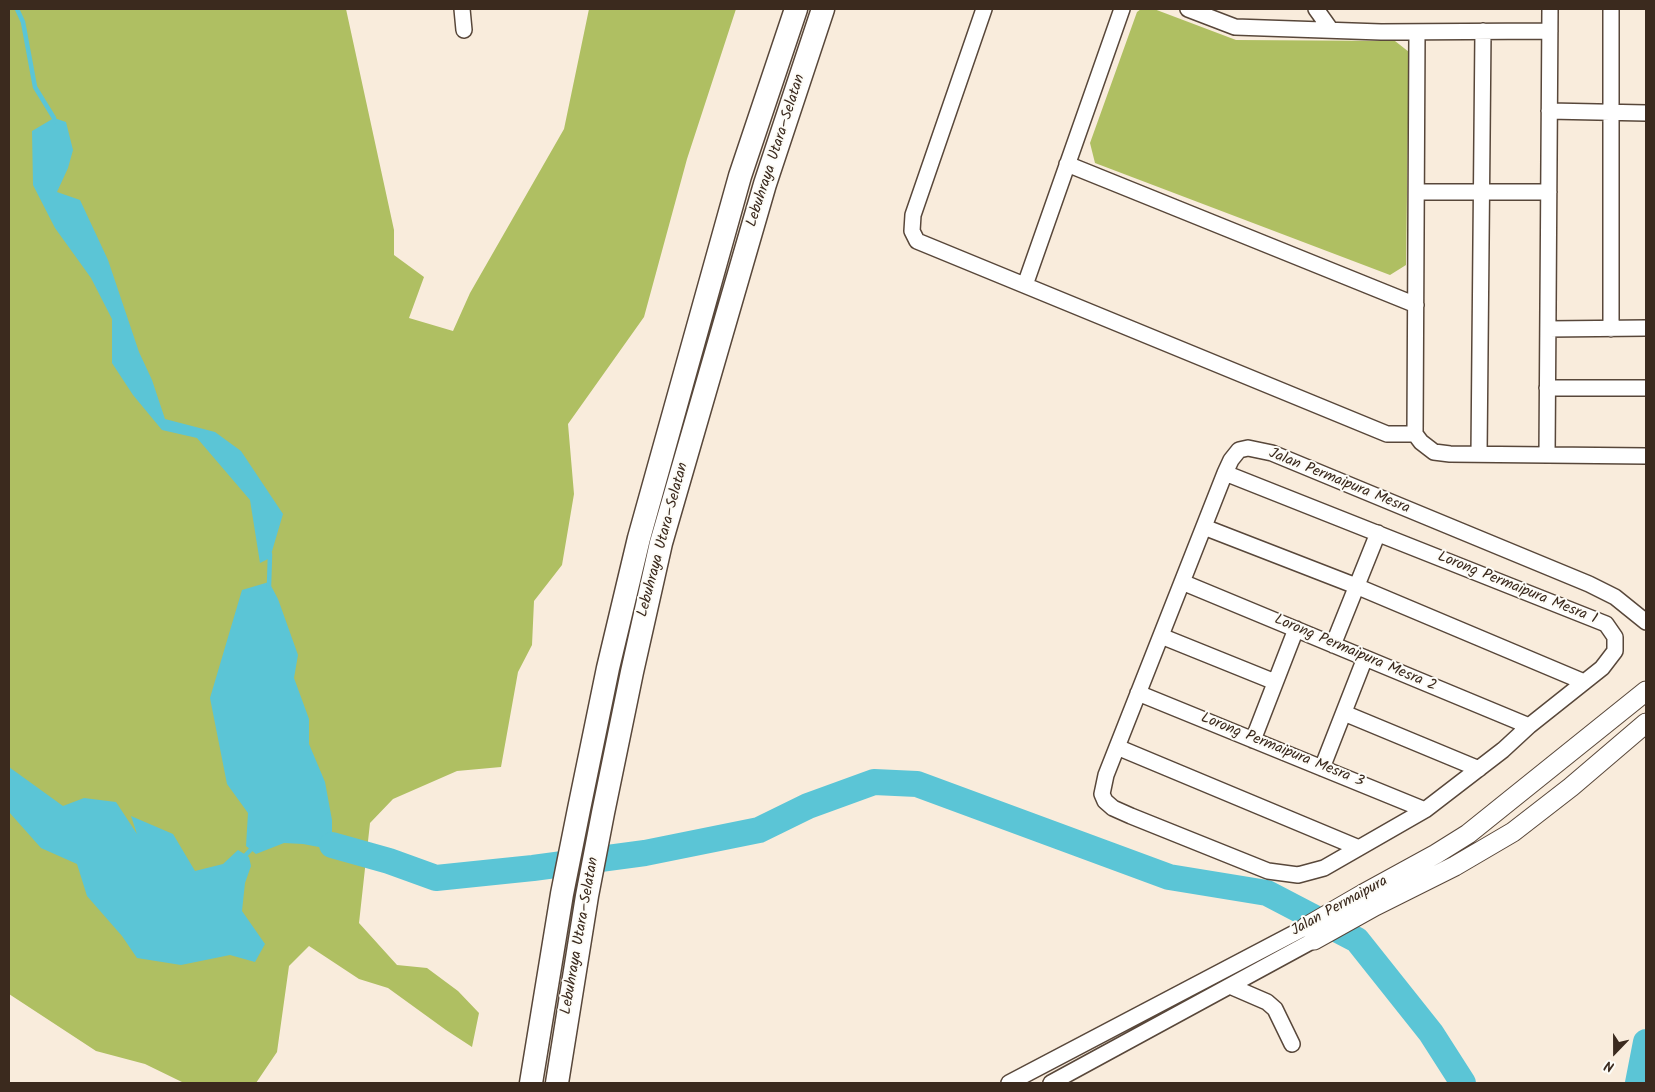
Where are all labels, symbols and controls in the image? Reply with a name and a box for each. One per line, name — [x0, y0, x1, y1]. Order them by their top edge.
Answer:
street label: Lebuhraya Utara–Selatan — [744, 72, 810, 230]
street label: Jalan Permaipura Mesra — [1266, 445, 1412, 519]
street label: Lebuhraya Utara–Selatan — [635, 461, 693, 619]
street label: Lorong Permaipura Mesra 1 — [1435, 549, 1599, 629]
street label: Lorong Permaipura Mesra 2 — [1271, 612, 1439, 696]
street label: Lorong Permaipura Mesra 3 — [1198, 710, 1366, 792]
street label: Lebuhraya Utara–Selatan — [558, 856, 604, 1016]
street label: Jalan Permaipura — [1289, 873, 1391, 941]
north arrow — [1590, 1027, 1640, 1077]
text: N — [1601, 1054, 1618, 1078]

